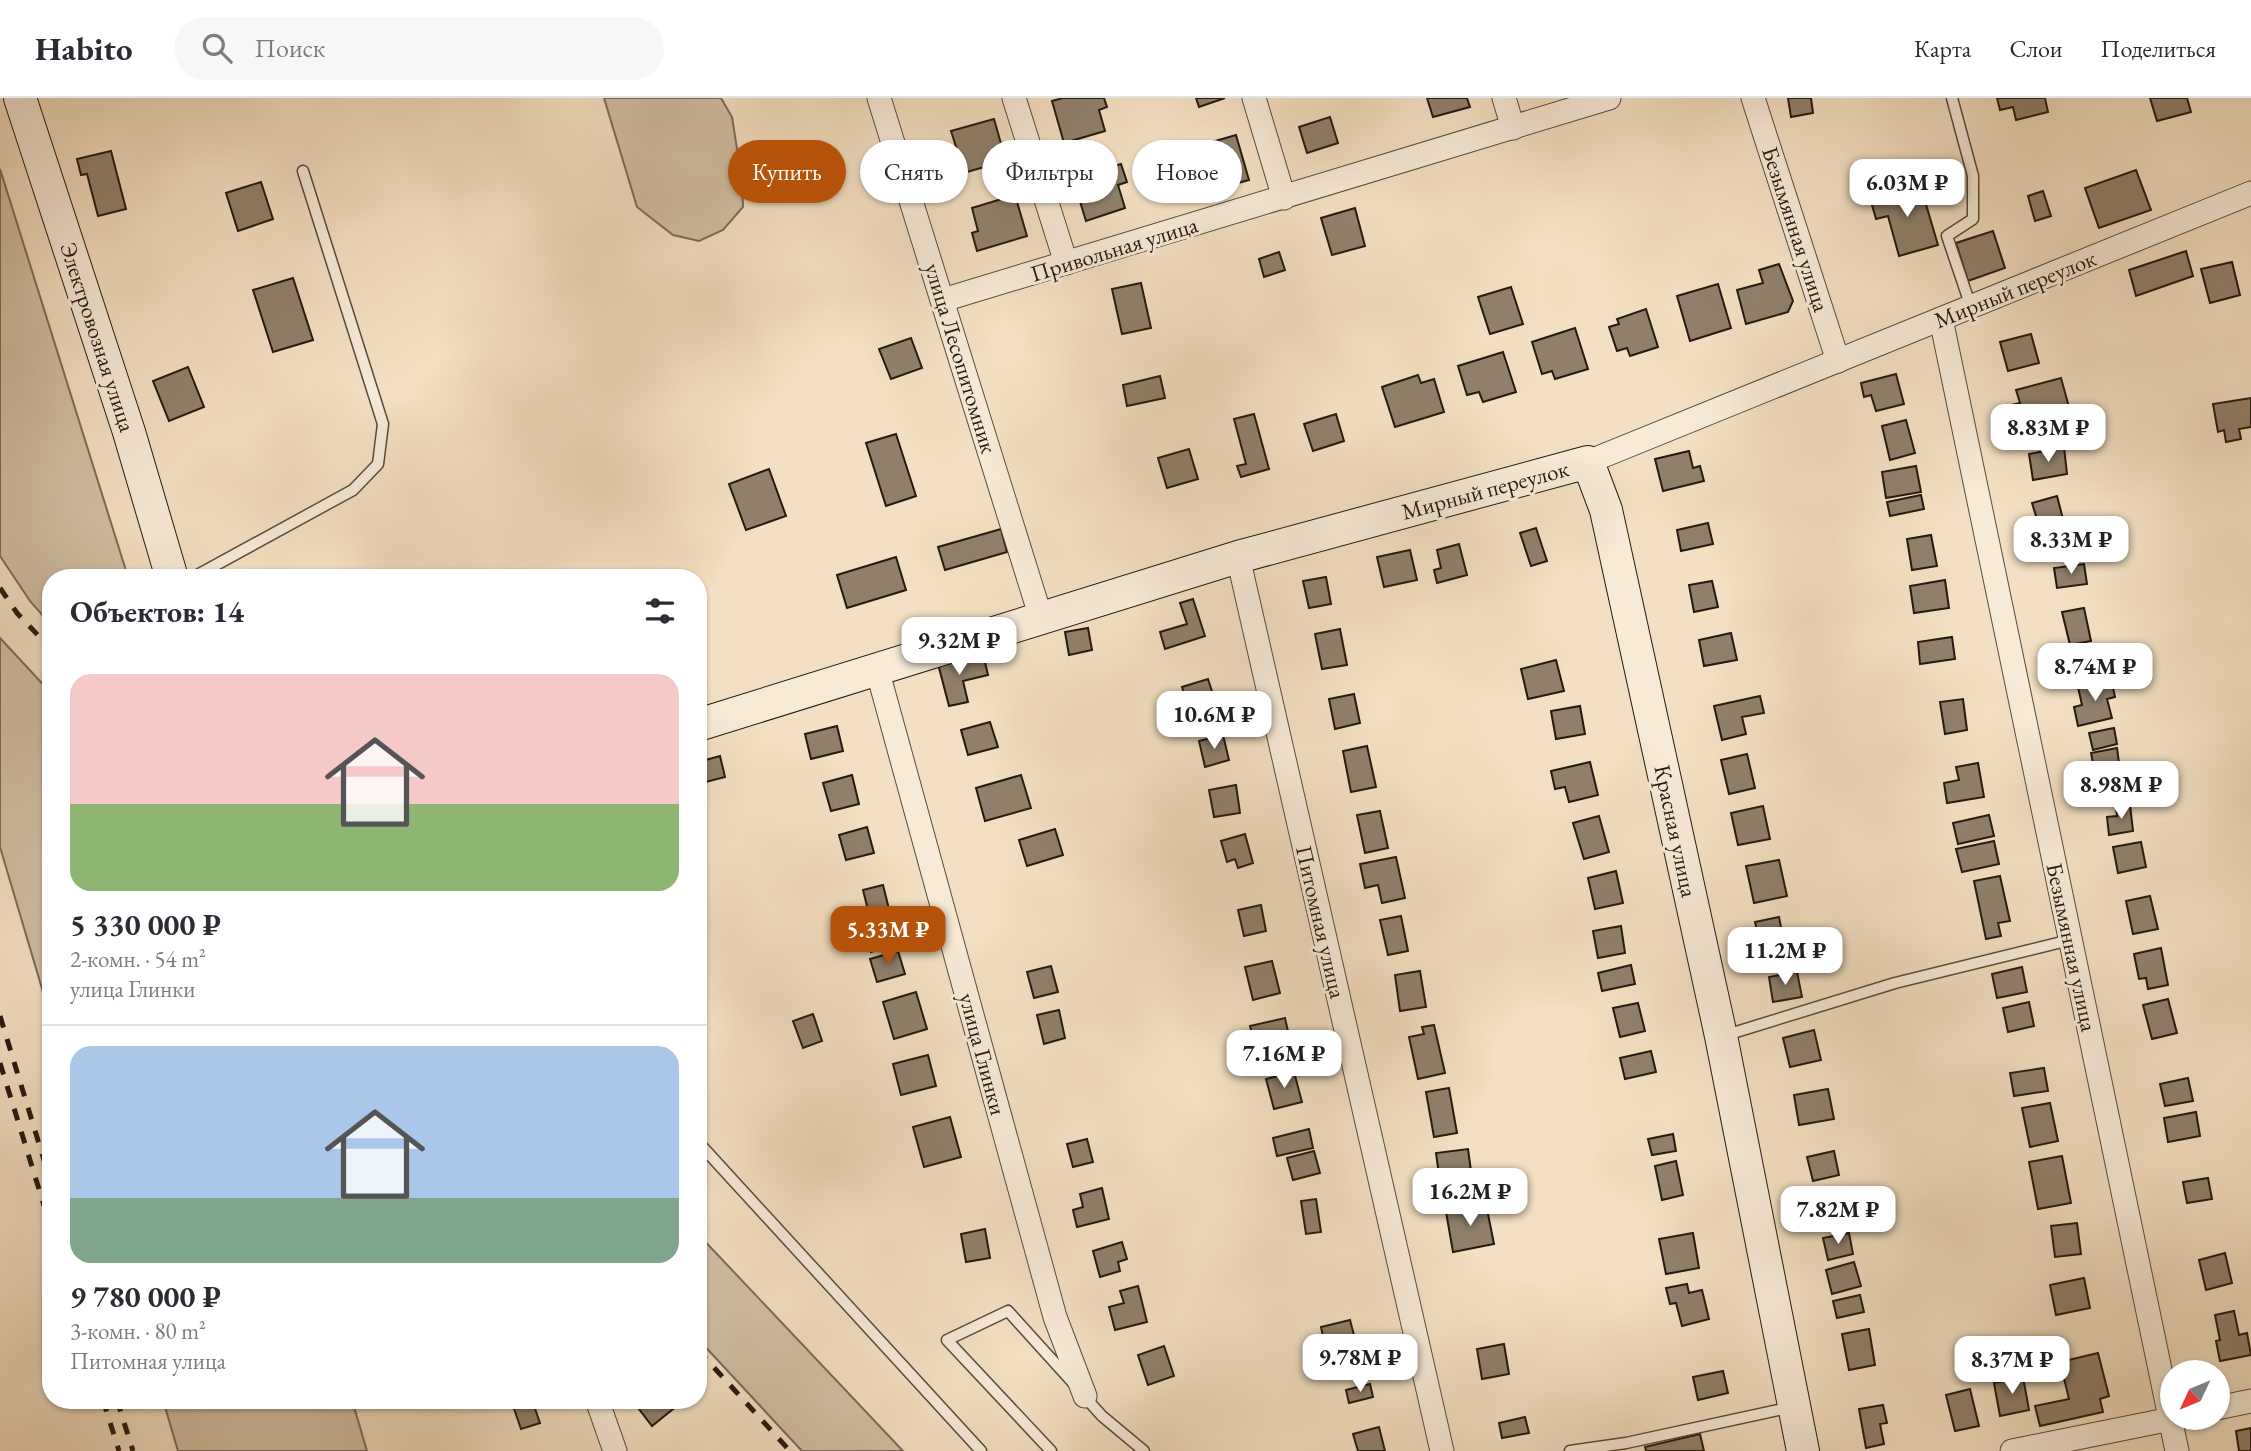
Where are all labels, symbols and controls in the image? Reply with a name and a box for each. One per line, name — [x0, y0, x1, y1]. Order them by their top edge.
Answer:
search box — [174, 17, 664, 80]
text: Habito — [35, 27, 132, 70]
icon: search — [198, 29, 236, 67]
text: Поиск — [254, 31, 325, 65]
text: Карта — [1914, 33, 1971, 64]
text: Слои — [2009, 33, 2063, 64]
text: Поделиться — [2101, 33, 2216, 64]
chip: Купить — [728, 140, 846, 203]
chip: Снять — [860, 140, 968, 203]
chip: Фильтры — [982, 140, 1118, 203]
chip: Новое — [1132, 140, 1242, 203]
street label: Безымянная улица — [1755, 143, 1837, 316]
pin: 6.03M ₽ — [1842, 159, 1972, 219]
text: 6.03M ₽ — [1866, 167, 1948, 197]
street label: Привольная улица — [1027, 209, 1202, 289]
street label: Электровозная улица — [53, 238, 143, 436]
street label: Мирный переулок — [1930, 243, 2100, 335]
street label: улица Лесопитомник — [918, 259, 1004, 457]
pin: 8.83M ₽ — [1983, 404, 2113, 464]
text: 8.83M ₽ — [2007, 412, 2089, 442]
street label: Мирный переулок — [1398, 453, 1572, 527]
pin: 8.33M ₽ — [2006, 517, 2136, 576]
text: 8.33M ₽ — [2030, 524, 2112, 554]
text: Объектов: 14 — [70, 592, 244, 631]
icon: filters — [641, 592, 679, 630]
pin: 9.32M ₽ — [894, 618, 1024, 677]
text: 9.32M ₽ — [918, 625, 1000, 655]
pin: 8.74M ₽ — [2030, 644, 2160, 703]
text: 8.74M ₽ — [2054, 651, 2136, 681]
pin: 10.6M ₽ — [1149, 692, 1279, 751]
text: 10.6M ₽ — [1173, 699, 1255, 729]
icon: home — [312, 719, 438, 845]
street label: Красная улица — [1647, 762, 1705, 901]
pin: 8.98M ₽ — [2056, 762, 2186, 821]
text: 8.98M ₽ — [2080, 769, 2162, 799]
street label: Питомная улица — [1289, 843, 1353, 1002]
street label: Безымянная улица — [2039, 860, 2105, 1035]
text: 5 330 000 ₽ — [70, 905, 221, 944]
pin: 5.33M ₽ — [823, 906, 953, 966]
text: 5.33M ₽ — [847, 914, 929, 944]
pin: 11.2M ₽ — [1720, 928, 1850, 987]
text: 11.2M ₽ — [1744, 935, 1826, 965]
text: 2-комн. · 54 m² — [70, 944, 206, 974]
text: улица Глинки — [70, 974, 195, 1004]
street label: улица Глинки — [952, 990, 1014, 1118]
pin: 7.16M ₽ — [1219, 1030, 1349, 1090]
text: 7.16M ₽ — [1243, 1038, 1325, 1068]
icon: home — [312, 1091, 438, 1217]
pin: 16.2M ₽ — [1405, 1168, 1535, 1228]
text: 16.2M ₽ — [1429, 1176, 1511, 1206]
pin: 7.82M ₽ — [1773, 1186, 1903, 1246]
text: 7.82M ₽ — [1797, 1194, 1879, 1224]
text: 9 780 000 ₽ — [70, 1277, 221, 1316]
text: 3-комн. · 80 m² — [70, 1316, 206, 1346]
pin: 9.78M ₽ — [1295, 1334, 1425, 1394]
pin: 8.37M ₽ — [1947, 1336, 2077, 1396]
text: 9.78M ₽ — [1319, 1342, 1401, 1372]
text: 8.37M ₽ — [1971, 1344, 2053, 1374]
text: Питомная улица — [70, 1346, 226, 1376]
north arrow — [2160, 1360, 2230, 1430]
map controls — [2160, 1360, 2230, 1430]

